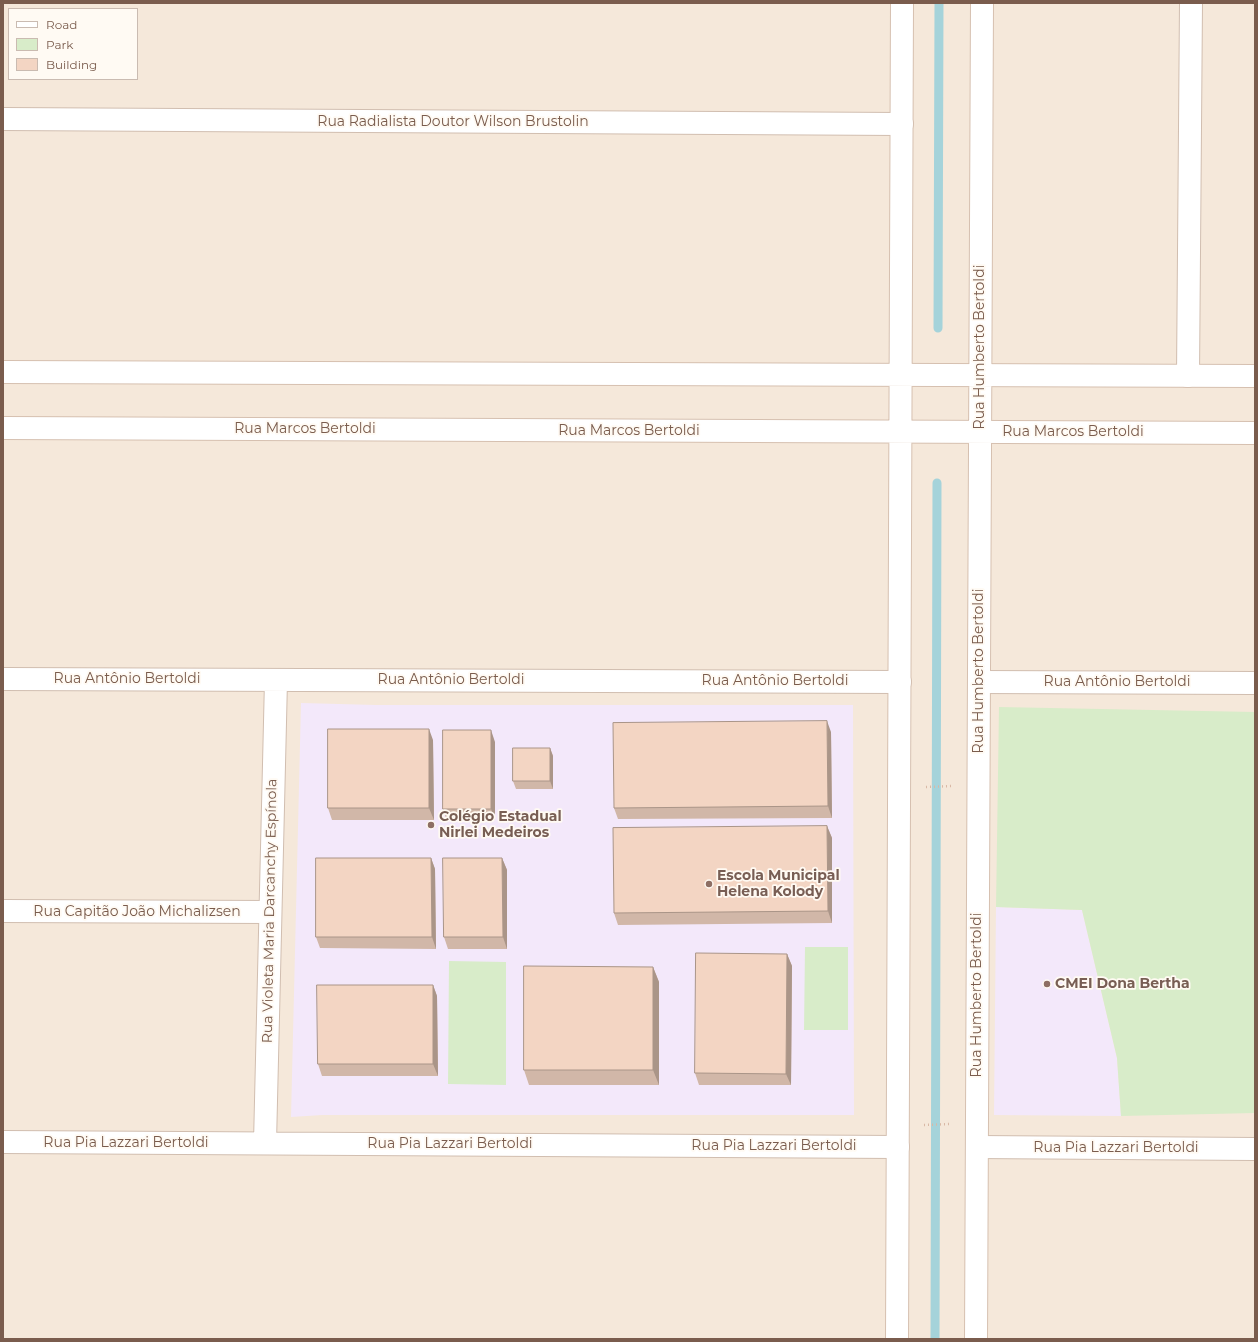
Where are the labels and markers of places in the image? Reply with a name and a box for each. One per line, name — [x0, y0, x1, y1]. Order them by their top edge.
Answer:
place label: Colégio Estadual Nirlei Medeiros — [439, 809, 562, 842]
marker: Colégio Estadual Nirlei Medeiros — [426, 820, 436, 830]
place label: Escola Municipal Helena Kolody — [717, 868, 840, 900]
marker: Escola Municipal Helena Kolody — [704, 879, 714, 889]
place label: CMEI Dona Bertha — [1055, 976, 1190, 992]
marker: CMEI Dona Bertha — [1042, 979, 1052, 989]

